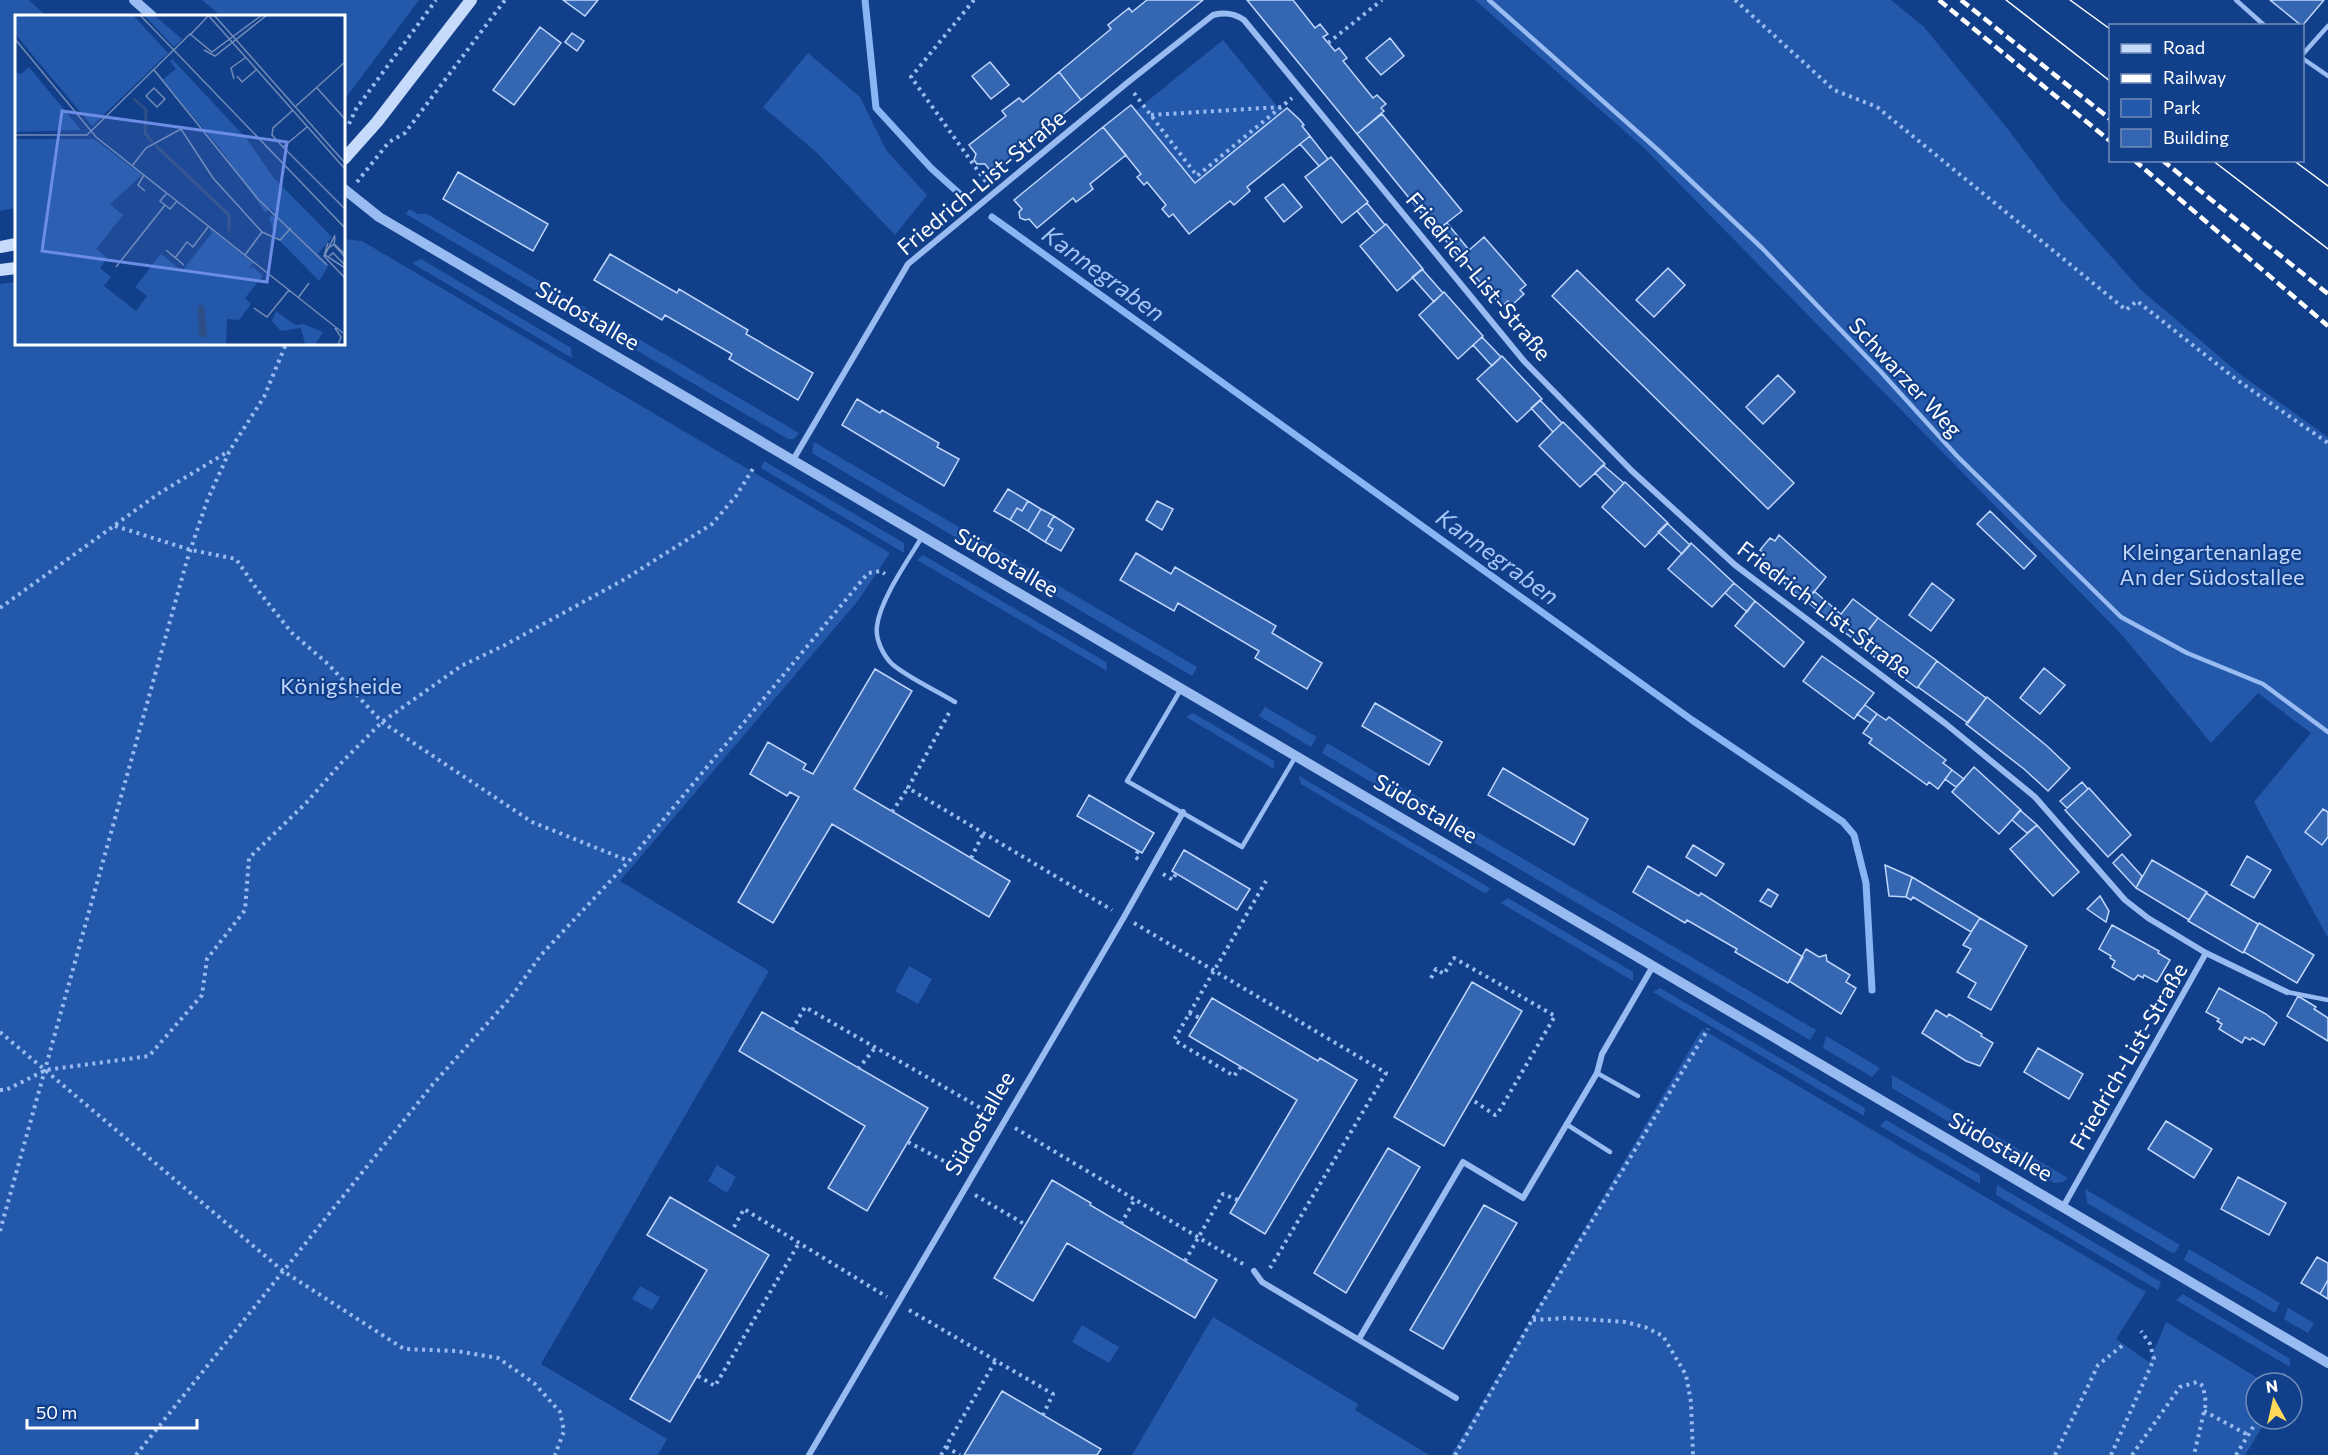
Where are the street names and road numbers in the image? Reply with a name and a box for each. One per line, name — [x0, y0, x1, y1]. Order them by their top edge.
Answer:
street label: Friedrich-List-Straße — [891, 104, 1071, 260]
street label: Friedrich-List-Straße — [1401, 186, 1557, 366]
street label: Südostallee — [531, 274, 645, 356]
street label: Schwarzer Weg — [1844, 312, 1968, 442]
street label: Südostallee — [950, 521, 1064, 603]
street label: Friedrich-List-Straße — [1732, 535, 1918, 683]
street label: Südostallee — [1369, 767, 1483, 849]
street label: Friedrich-List-Straße — [2063, 958, 2193, 1154]
street label: Südostallee — [938, 1066, 1020, 1180]
street label: Südostallee — [1944, 1105, 2058, 1187]

